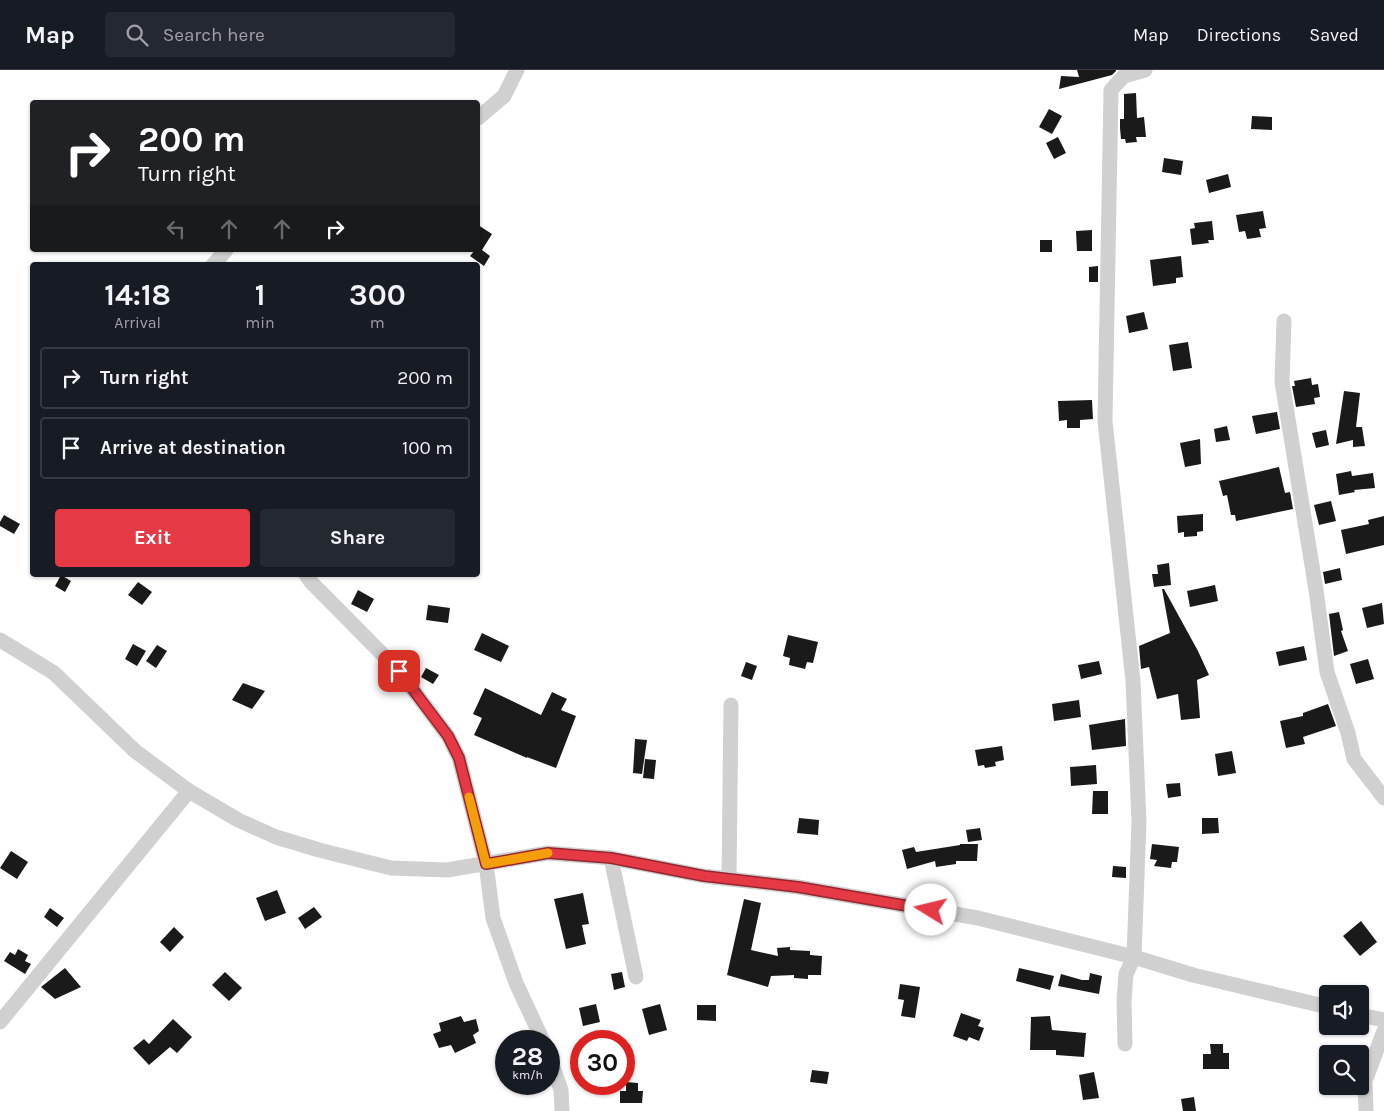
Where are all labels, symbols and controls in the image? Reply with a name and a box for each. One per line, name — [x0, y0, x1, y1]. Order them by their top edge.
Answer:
search box — [105, 12, 455, 57]
text: Map — [25, 21, 75, 49]
icon: search — [123, 21, 151, 49]
text: Search here — [163, 24, 265, 46]
text: Map — [1133, 24, 1169, 46]
text: Directions — [1197, 24, 1281, 46]
text: Saved — [1309, 24, 1359, 46]
text: 200 m — [138, 119, 246, 160]
icon: right — [55, 120, 120, 185]
text: Turn right — [138, 161, 236, 187]
icon: left — [162, 215, 190, 243]
icon: ahead — [215, 215, 243, 243]
icon: ahead — [268, 215, 296, 243]
icon: right — [321, 215, 349, 243]
text: 14:18 — [104, 277, 171, 313]
text: 1 — [255, 277, 265, 313]
text: 300 — [349, 277, 406, 313]
text: Arrival — [114, 313, 161, 332]
text: min — [245, 313, 275, 332]
text: m — [370, 313, 385, 332]
icon: right — [57, 364, 85, 392]
text: Turn right — [100, 367, 189, 389]
text: 200 m — [397, 367, 453, 389]
icon: arrive — [57, 434, 85, 462]
text: Arrive at destination — [100, 437, 286, 459]
text: 100 m — [402, 437, 453, 459]
button: Exit — [55, 509, 250, 567]
button: Share — [260, 509, 455, 567]
pin — [378, 650, 420, 692]
icon: arrive — [385, 657, 413, 685]
position arrow — [904, 883, 956, 935]
map controls — [1319, 985, 1369, 1095]
button: sound — [1319, 985, 1369, 1035]
speed limit sign: 30 — [570, 1030, 635, 1095]
text: 28 — [512, 1042, 543, 1071]
button: search — [1319, 1045, 1369, 1095]
text: km/h — [512, 1068, 543, 1082]

